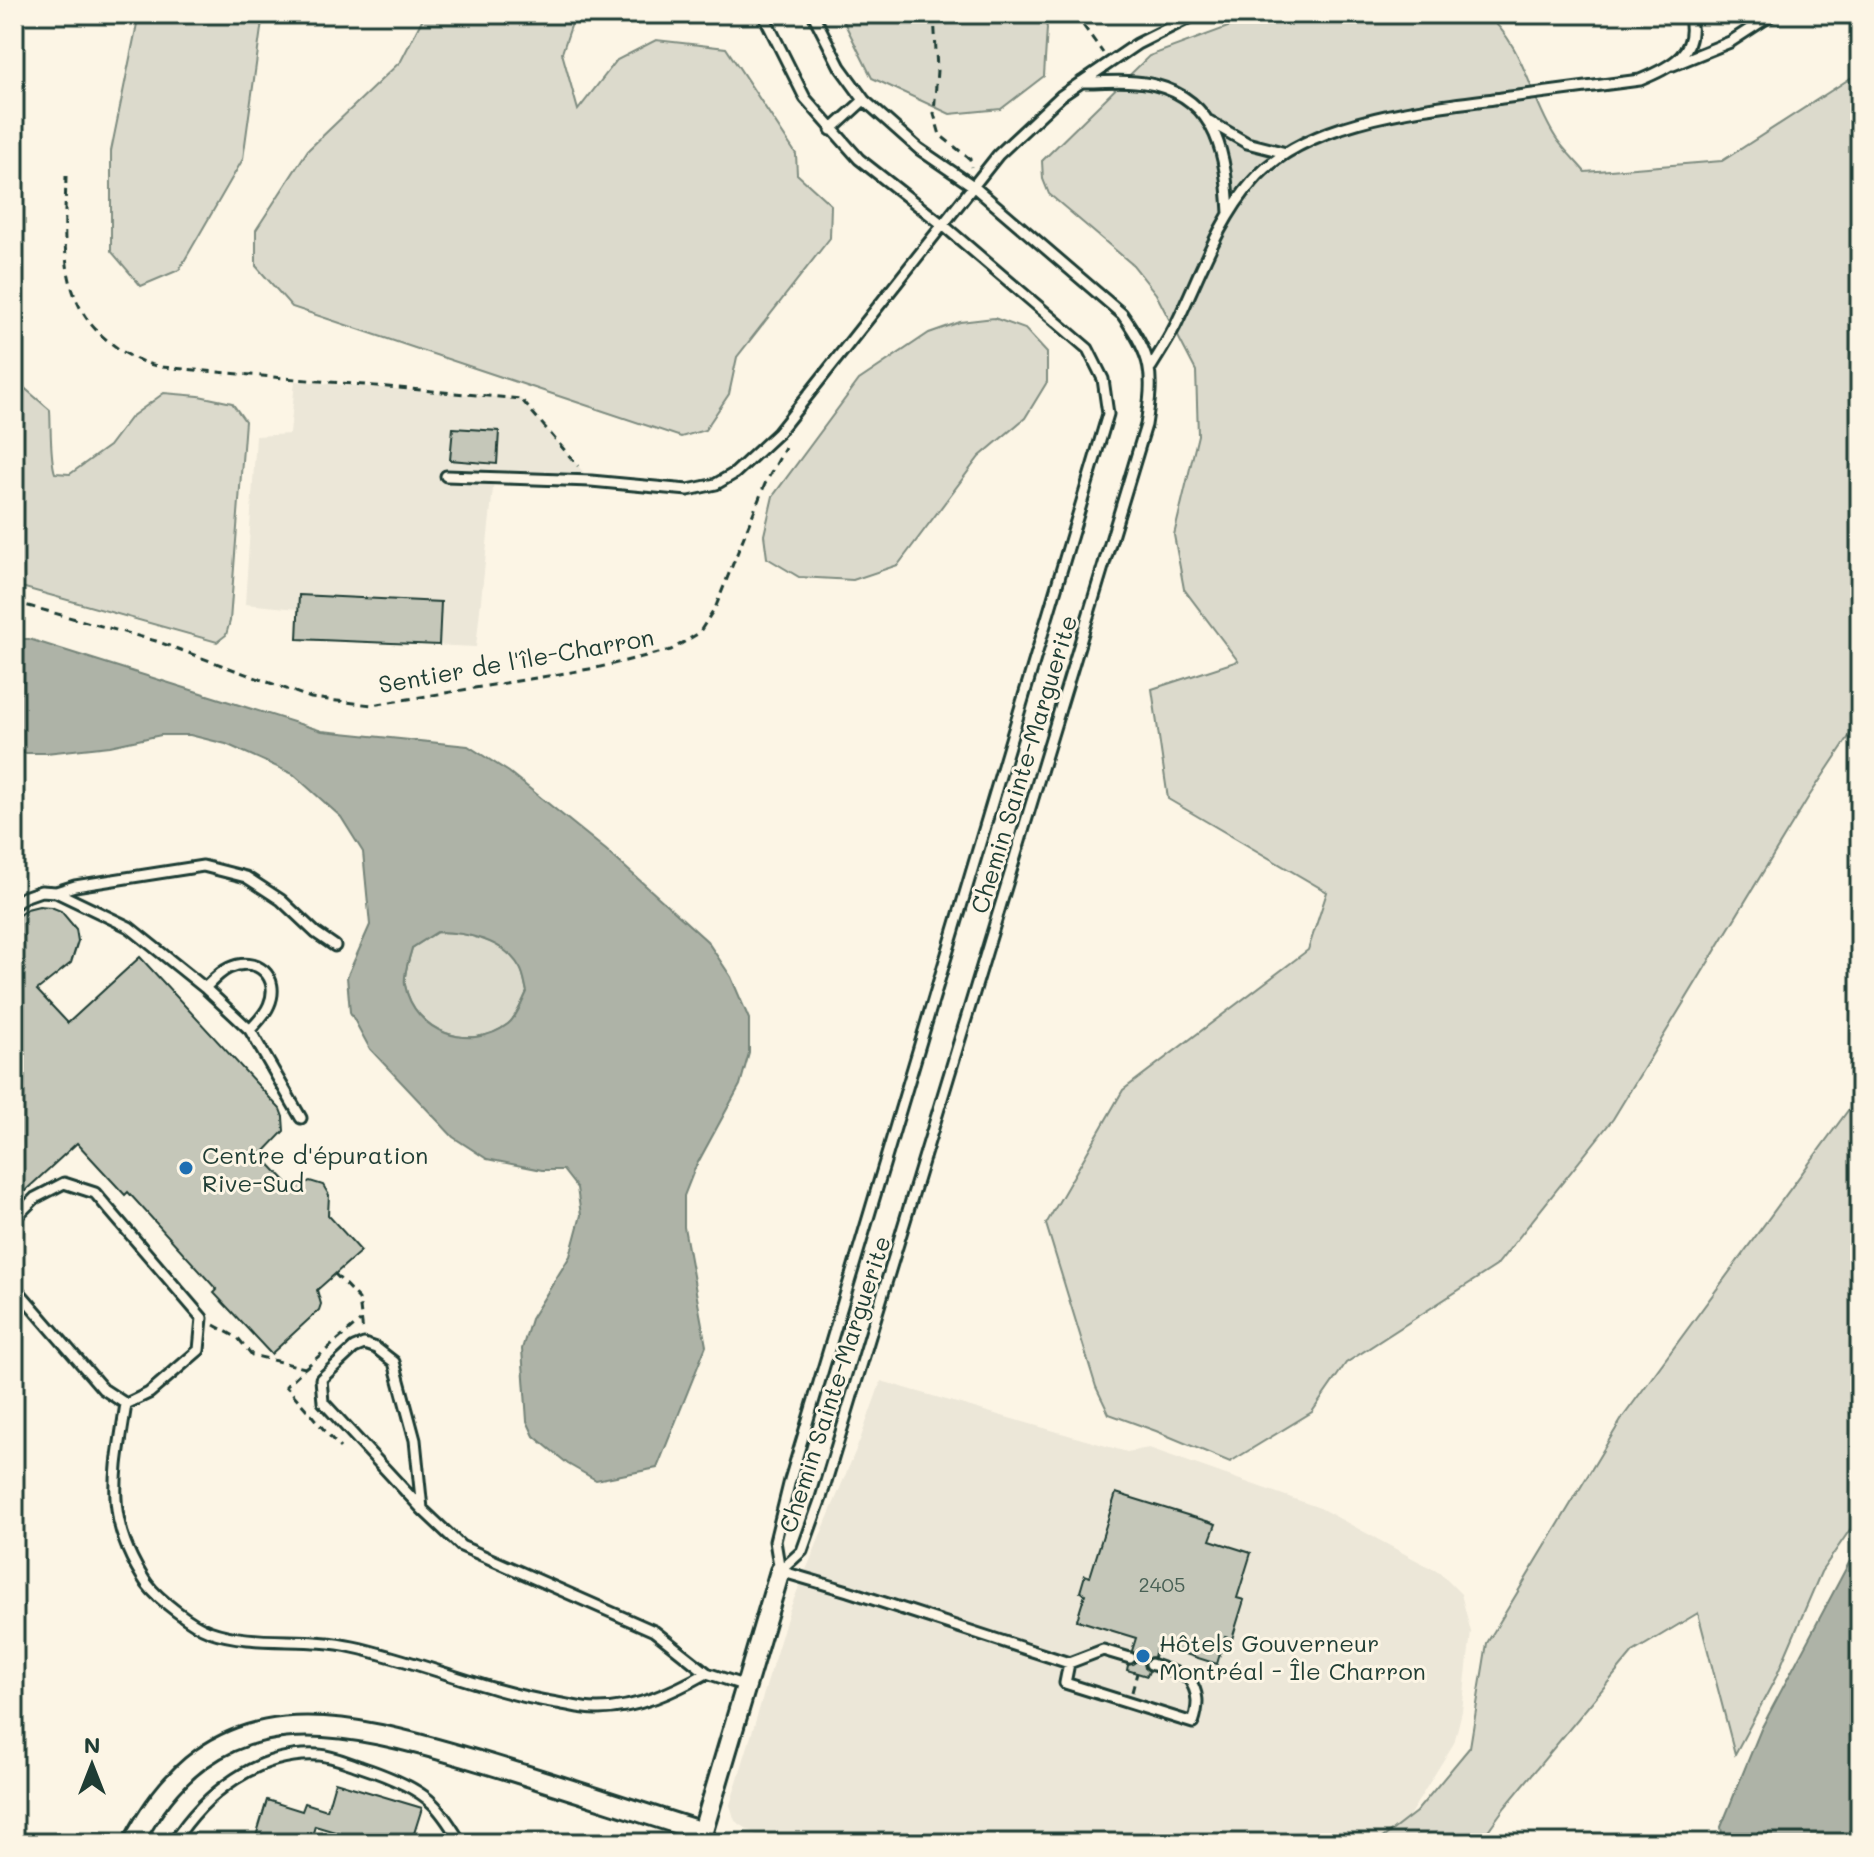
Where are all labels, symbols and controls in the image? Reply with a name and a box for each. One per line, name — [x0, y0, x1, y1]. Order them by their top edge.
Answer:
street label: Chemin Sainte-Marguerite — [963, 611, 1083, 917]
street label: Sentier de l'île-Charron — [376, 621, 656, 699]
place label: Centre d'épuration Rive-Sud — [202, 1139, 428, 1198]
marker: Centre d'épuration Rive-Sud — [177, 1159, 195, 1177]
street label: Chemin Sainte-Marguerite — [771, 1232, 897, 1536]
house number: 2405 — [1139, 1571, 1185, 1597]
place label: Hôtels Gouverneur Montréal - Île Charron — [1159, 1627, 1426, 1686]
marker: Hôtels Gouverneur Montréal - Île Charron — [1134, 1647, 1152, 1665]
north arrow — [52, 1725, 132, 1805]
text: N — [84, 1730, 100, 1759]

